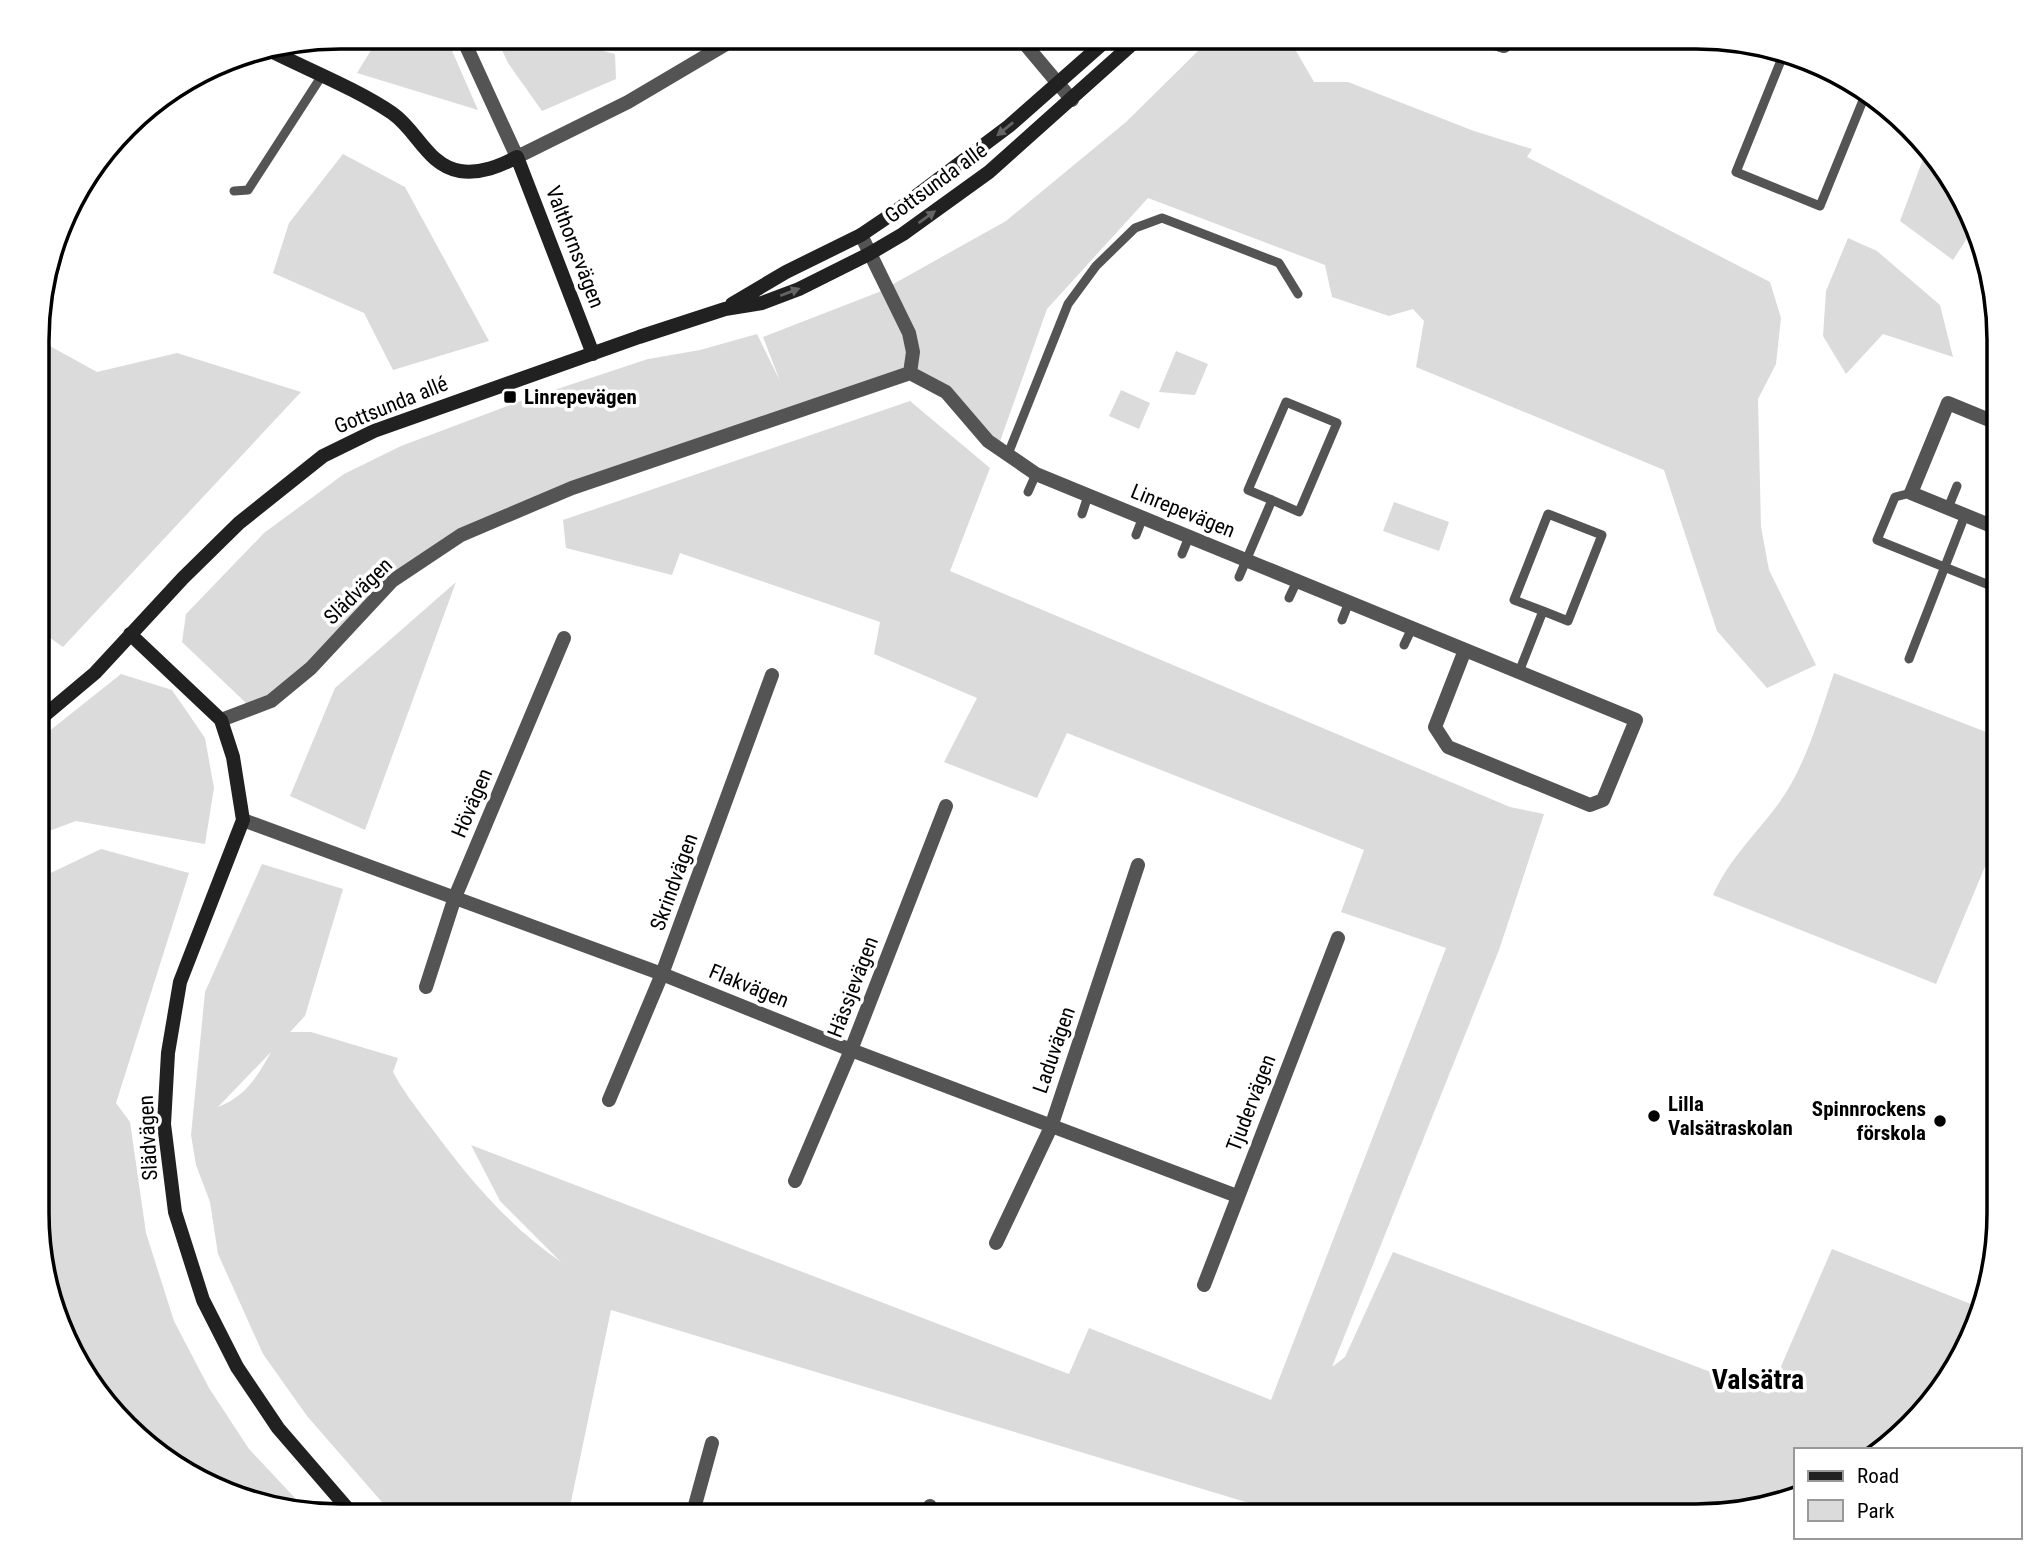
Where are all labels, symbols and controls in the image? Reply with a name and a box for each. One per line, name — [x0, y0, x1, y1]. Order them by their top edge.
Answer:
one-way arrow — [996, 121, 1014, 136]
street label: Gottsunda allé — [880, 138, 992, 228]
street label: Valthornsvägen — [541, 183, 609, 311]
one-way arrow — [918, 210, 936, 224]
one-way arrow — [780, 287, 801, 298]
street label: Gottsunda allé — [331, 371, 451, 439]
place label: Linrepevägen — [524, 385, 637, 409]
marker: Linrepevägen — [502, 389, 518, 405]
street label: Linrepevägen — [1127, 479, 1239, 543]
street label: Slädvägen — [319, 553, 397, 629]
street label: Hövägen — [447, 765, 497, 841]
street label: Skrindvägen — [645, 830, 703, 934]
street label: Hässjevägen — [823, 933, 883, 1041]
street label: Flakvägen — [706, 959, 792, 1013]
street label: Laduvägen — [1028, 1004, 1080, 1096]
street label: Tjudervägen — [1222, 1051, 1280, 1155]
place label: Lilla Valsätraskolan — [1668, 1092, 1793, 1140]
street label: Slädvägen — [134, 1095, 162, 1181]
place label: Spinnrockens förskola — [1812, 1097, 1926, 1145]
marker: Lilla Valsätraskolan — [1646, 1108, 1662, 1124]
marker: Spinnrockens förskola — [1932, 1113, 1948, 1129]
district label: Valsätra — [1712, 1363, 1804, 1396]
legend — [1794, 1448, 2022, 1539]
text: Road — [1857, 1464, 1899, 1488]
text: Park — [1857, 1499, 1895, 1523]

